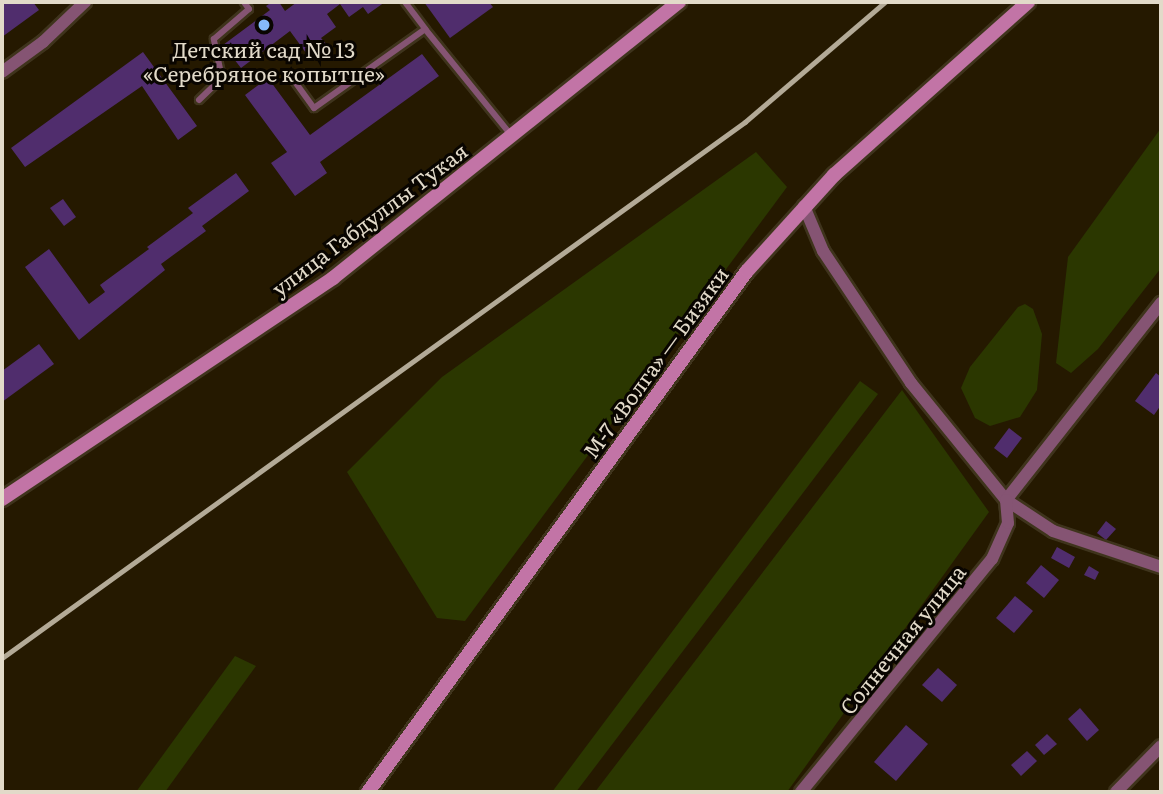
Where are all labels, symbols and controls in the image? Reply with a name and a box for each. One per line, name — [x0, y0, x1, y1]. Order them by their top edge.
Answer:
marker: Детский сад № 13 «Серебряное копытце» — [256, 17, 272, 33]
place label: Детский сад № 13 «Серебряное копытце» — [143, 36, 385, 86]
street label: улица Габдуллы Тукая — [266, 137, 472, 301]
street label: М-7 «Волга» — Бизяки — [577, 261, 733, 463]
street label: Солнечная улица — [834, 559, 970, 719]

